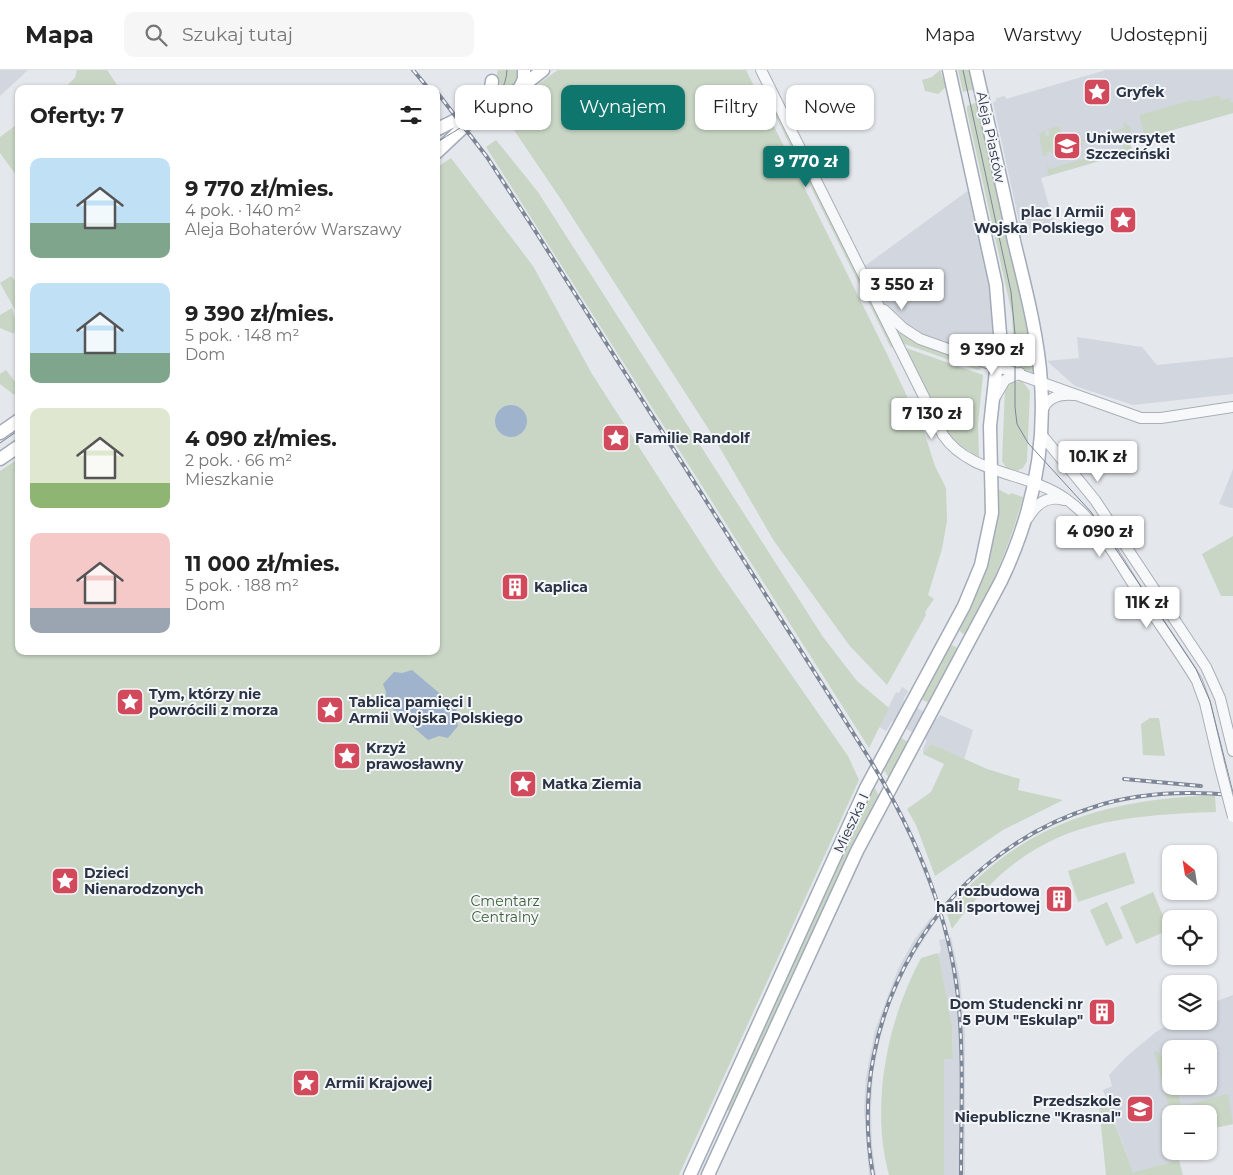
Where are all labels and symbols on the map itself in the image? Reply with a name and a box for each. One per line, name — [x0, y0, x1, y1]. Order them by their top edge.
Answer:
place icon: Gryfek — [1082, 77, 1112, 107]
place label: Gryfek — [1116, 83, 1165, 101]
street label: Aleja Piastów — [973, 90, 1010, 185]
place label: Uniwersytet Szczeciński — [1086, 129, 1175, 163]
school or university icon: Uniwersytet Szczeciński — [1052, 131, 1082, 161]
pin: 9 770 zł — [754, 146, 858, 188]
place label: plac I Armii Wojska Polskiego — [974, 203, 1104, 237]
place icon: plac I Armii Wojska Polskiego — [1108, 205, 1138, 235]
pin: 3 550 zł — [850, 268, 954, 311]
pin: 9 390 zł — [940, 334, 1044, 376]
pin: 7 130 zł — [880, 398, 984, 440]
place icon: Familie Randolf — [601, 423, 631, 453]
place label: Familie Randolf — [635, 429, 750, 447]
pin: 10.1K zł — [1046, 440, 1150, 483]
pin: 4 090 zł — [1048, 516, 1152, 558]
building icon: Kaplica — [500, 572, 530, 602]
place label: Kaplica — [534, 578, 588, 596]
pin: 11K zł — [1106, 586, 1188, 629]
place label: Tym, którzy nie powrócili z morza — [149, 685, 278, 719]
place icon: Tym, którzy nie powrócili z morza — [115, 687, 145, 717]
place label: Tablica pamięci I Armii Wojska Polskiego — [348, 693, 523, 727]
place icon: Tablica pamięci I Armii Wojska Polskiego — [315, 695, 345, 725]
place label: Krzyż prawosławny — [366, 739, 464, 773]
place icon: Krzyż prawosławny — [332, 741, 362, 771]
place icon: Matka Ziemia — [508, 769, 538, 799]
place label: Matka Ziemia — [542, 775, 642, 793]
street label: Mieszka I — [829, 790, 873, 856]
north arrow — [1162, 845, 1218, 900]
place label: Dzieci Nienarodzonych — [84, 864, 204, 898]
place icon: Dzieci Nienarodzonych — [50, 866, 80, 896]
place label: rozbudowa hali sportowej — [936, 882, 1040, 916]
building icon: rozbudowa hali sportowej — [1044, 884, 1074, 914]
park label: Cmentarz Centralny — [470, 892, 540, 926]
place label: Dom Studencki nr 5 PUM "Eskulap" — [949, 995, 1083, 1029]
building icon: Dom Studencki nr 5 PUM "Eskulap" — [1087, 997, 1117, 1027]
place icon: Armii Krajowej — [291, 1068, 321, 1098]
place label: Armii Krajowej — [324, 1074, 432, 1092]
place label: Przedszkole Niepubliczne "Krasnal" — [954, 1092, 1121, 1126]
school or university icon: Przedszkole Niepubliczne "Krasnal" — [1125, 1094, 1155, 1124]

